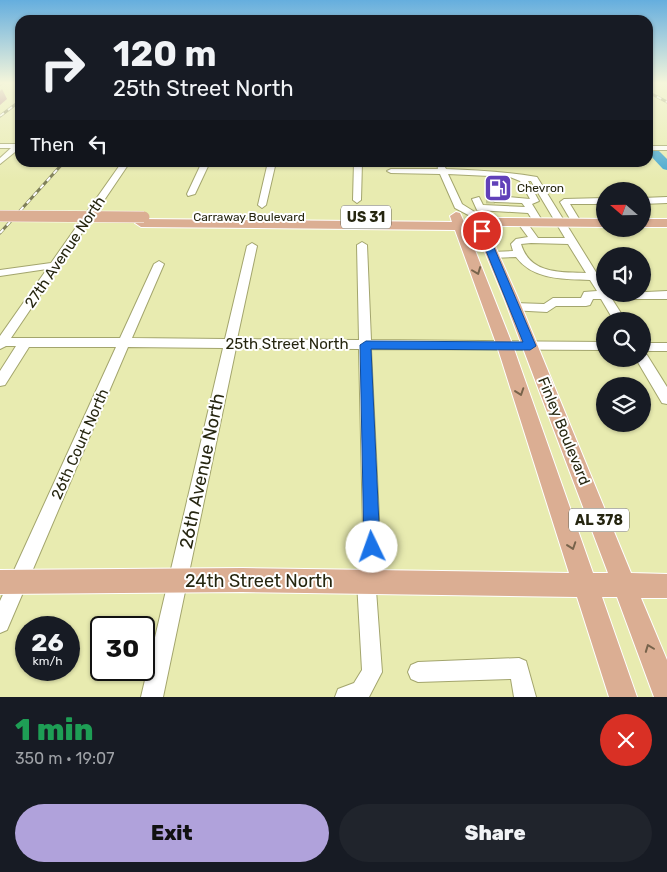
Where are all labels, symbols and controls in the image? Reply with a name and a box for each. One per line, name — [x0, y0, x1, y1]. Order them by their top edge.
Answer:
text: 120 m — [113, 33, 216, 75]
icon: right — [30, 35, 95, 100]
text: 25th Street North — [113, 75, 294, 102]
icon: left — [84, 130, 112, 158]
text: Then — [30, 133, 74, 156]
fuel station icon: Chevron — [483, 173, 513, 203]
place label: Chevron — [517, 181, 564, 195]
north arrow — [596, 182, 651, 238]
map controls — [596, 182, 651, 432]
street label: 27th Avenue North — [21, 193, 109, 311]
road number: US 31 — [341, 206, 391, 228]
street label: Carraway Boulevard — [193, 210, 305, 224]
pin — [461, 210, 503, 252]
icon: arrive — [468, 217, 496, 245]
button: sound — [596, 247, 651, 302]
one-way arrow — [471, 267, 481, 275]
button: search — [596, 312, 651, 367]
street label: 25th Street North — [225, 335, 349, 353]
street label: Finley Boulevard — [534, 374, 594, 488]
button: layers — [596, 377, 651, 432]
street label: 26th Court North — [48, 386, 112, 502]
one-way arrow — [514, 388, 524, 396]
street label: 26th Avenue North — [175, 391, 229, 551]
road number: AL 378 — [569, 508, 629, 532]
position arrow — [345, 520, 397, 572]
one-way arrow — [566, 542, 576, 550]
street label: 24th Street North — [185, 570, 333, 592]
speed limit sign: 30 — [90, 616, 155, 681]
text: 26 — [31, 628, 64, 657]
one-way arrow — [645, 645, 655, 653]
text: km/h — [33, 654, 62, 668]
text: 1 min — [15, 712, 93, 748]
button: close — [600, 714, 652, 766]
text: 350 m · 19:07 — [15, 749, 114, 768]
button: Exit — [15, 804, 329, 862]
button: Share — [339, 804, 652, 862]

